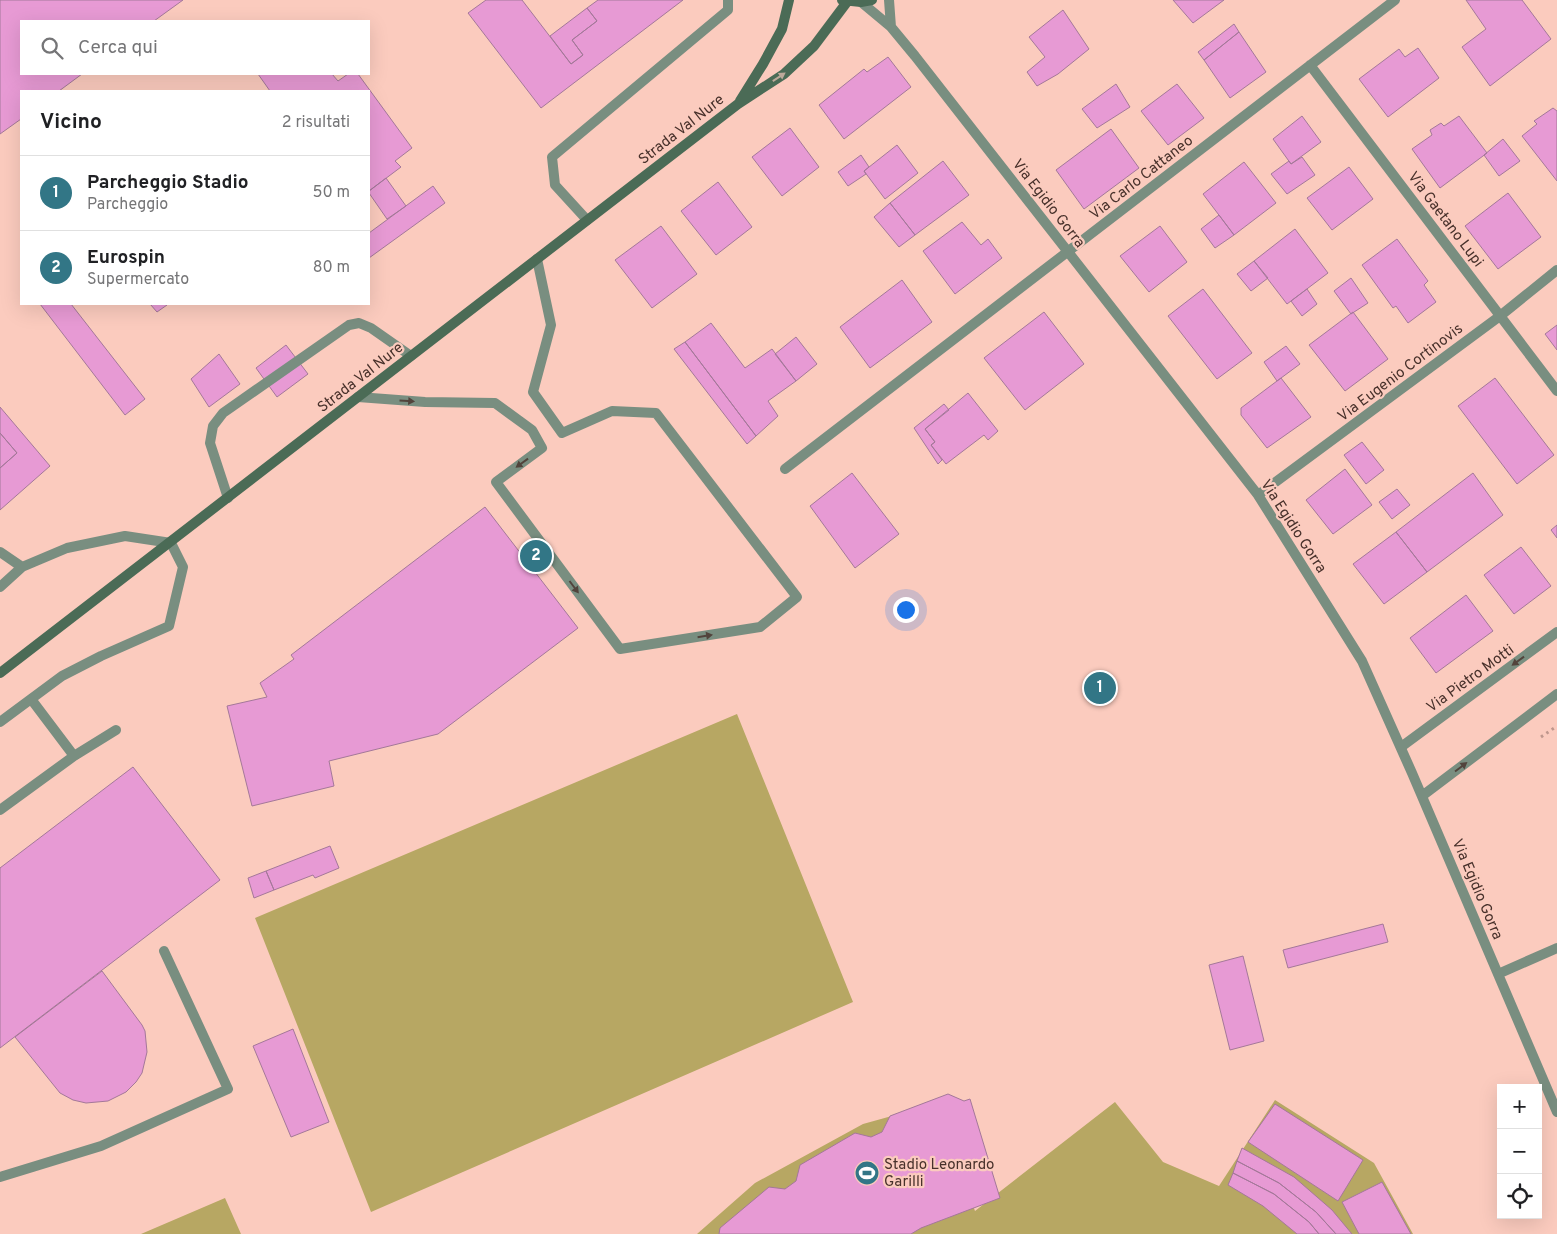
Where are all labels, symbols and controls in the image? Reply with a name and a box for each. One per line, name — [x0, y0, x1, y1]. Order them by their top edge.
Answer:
search box — [20, 20, 370, 75]
icon: search — [38, 34, 66, 62]
text: Cerca qui — [78, 36, 158, 60]
one-way arrow — [772, 72, 786, 82]
street label: Strada Val Nure — [635, 91, 729, 170]
text: Vicino — [40, 109, 102, 136]
text: 2 risultati — [282, 113, 350, 133]
street label: Via Carlo Cattaneo — [1086, 132, 1197, 225]
street label: Via Egidio Gorra — [1007, 156, 1088, 252]
street label: Via Gaetano Lupi — [1403, 168, 1487, 271]
text: Parcheggio Stadio — [87, 171, 249, 195]
text: 1 — [53, 183, 59, 203]
text: 50 m — [313, 183, 350, 203]
text: Parcheggio — [87, 195, 168, 215]
text: Eurospin — [87, 246, 165, 270]
text: 2 — [51, 258, 61, 278]
text: 80 m — [313, 258, 350, 278]
text: Supermercato — [87, 270, 189, 290]
street label: Via Eugenio Cortinovis — [1335, 320, 1467, 426]
street label: Strada Val Nure — [314, 339, 408, 418]
one-way arrow — [399, 397, 415, 405]
one-way arrow — [515, 458, 529, 468]
street label: Via Egidio Gorra — [1255, 476, 1330, 577]
pin: 2 — [520, 537, 552, 575]
one-way arrow — [569, 580, 580, 593]
your location — [893, 597, 919, 623]
one-way arrow — [697, 631, 713, 639]
street label: Via Pietro Motti — [1423, 641, 1518, 717]
one-way arrow — [1511, 656, 1525, 666]
pin: 1 — [1084, 669, 1116, 707]
one-way arrow — [1454, 761, 1467, 772]
street label: Via Egidio Gorra — [1447, 836, 1506, 943]
map controls — [1497, 1084, 1542, 1219]
button: + — [1497, 1084, 1542, 1129]
button: − — [1497, 1129, 1542, 1174]
place label: Stadio Leonardo Garilli — [884, 1156, 995, 1192]
sports icon: Stadio Leonardo Garilli — [854, 1160, 880, 1186]
button: locate — [1497, 1174, 1542, 1219]

